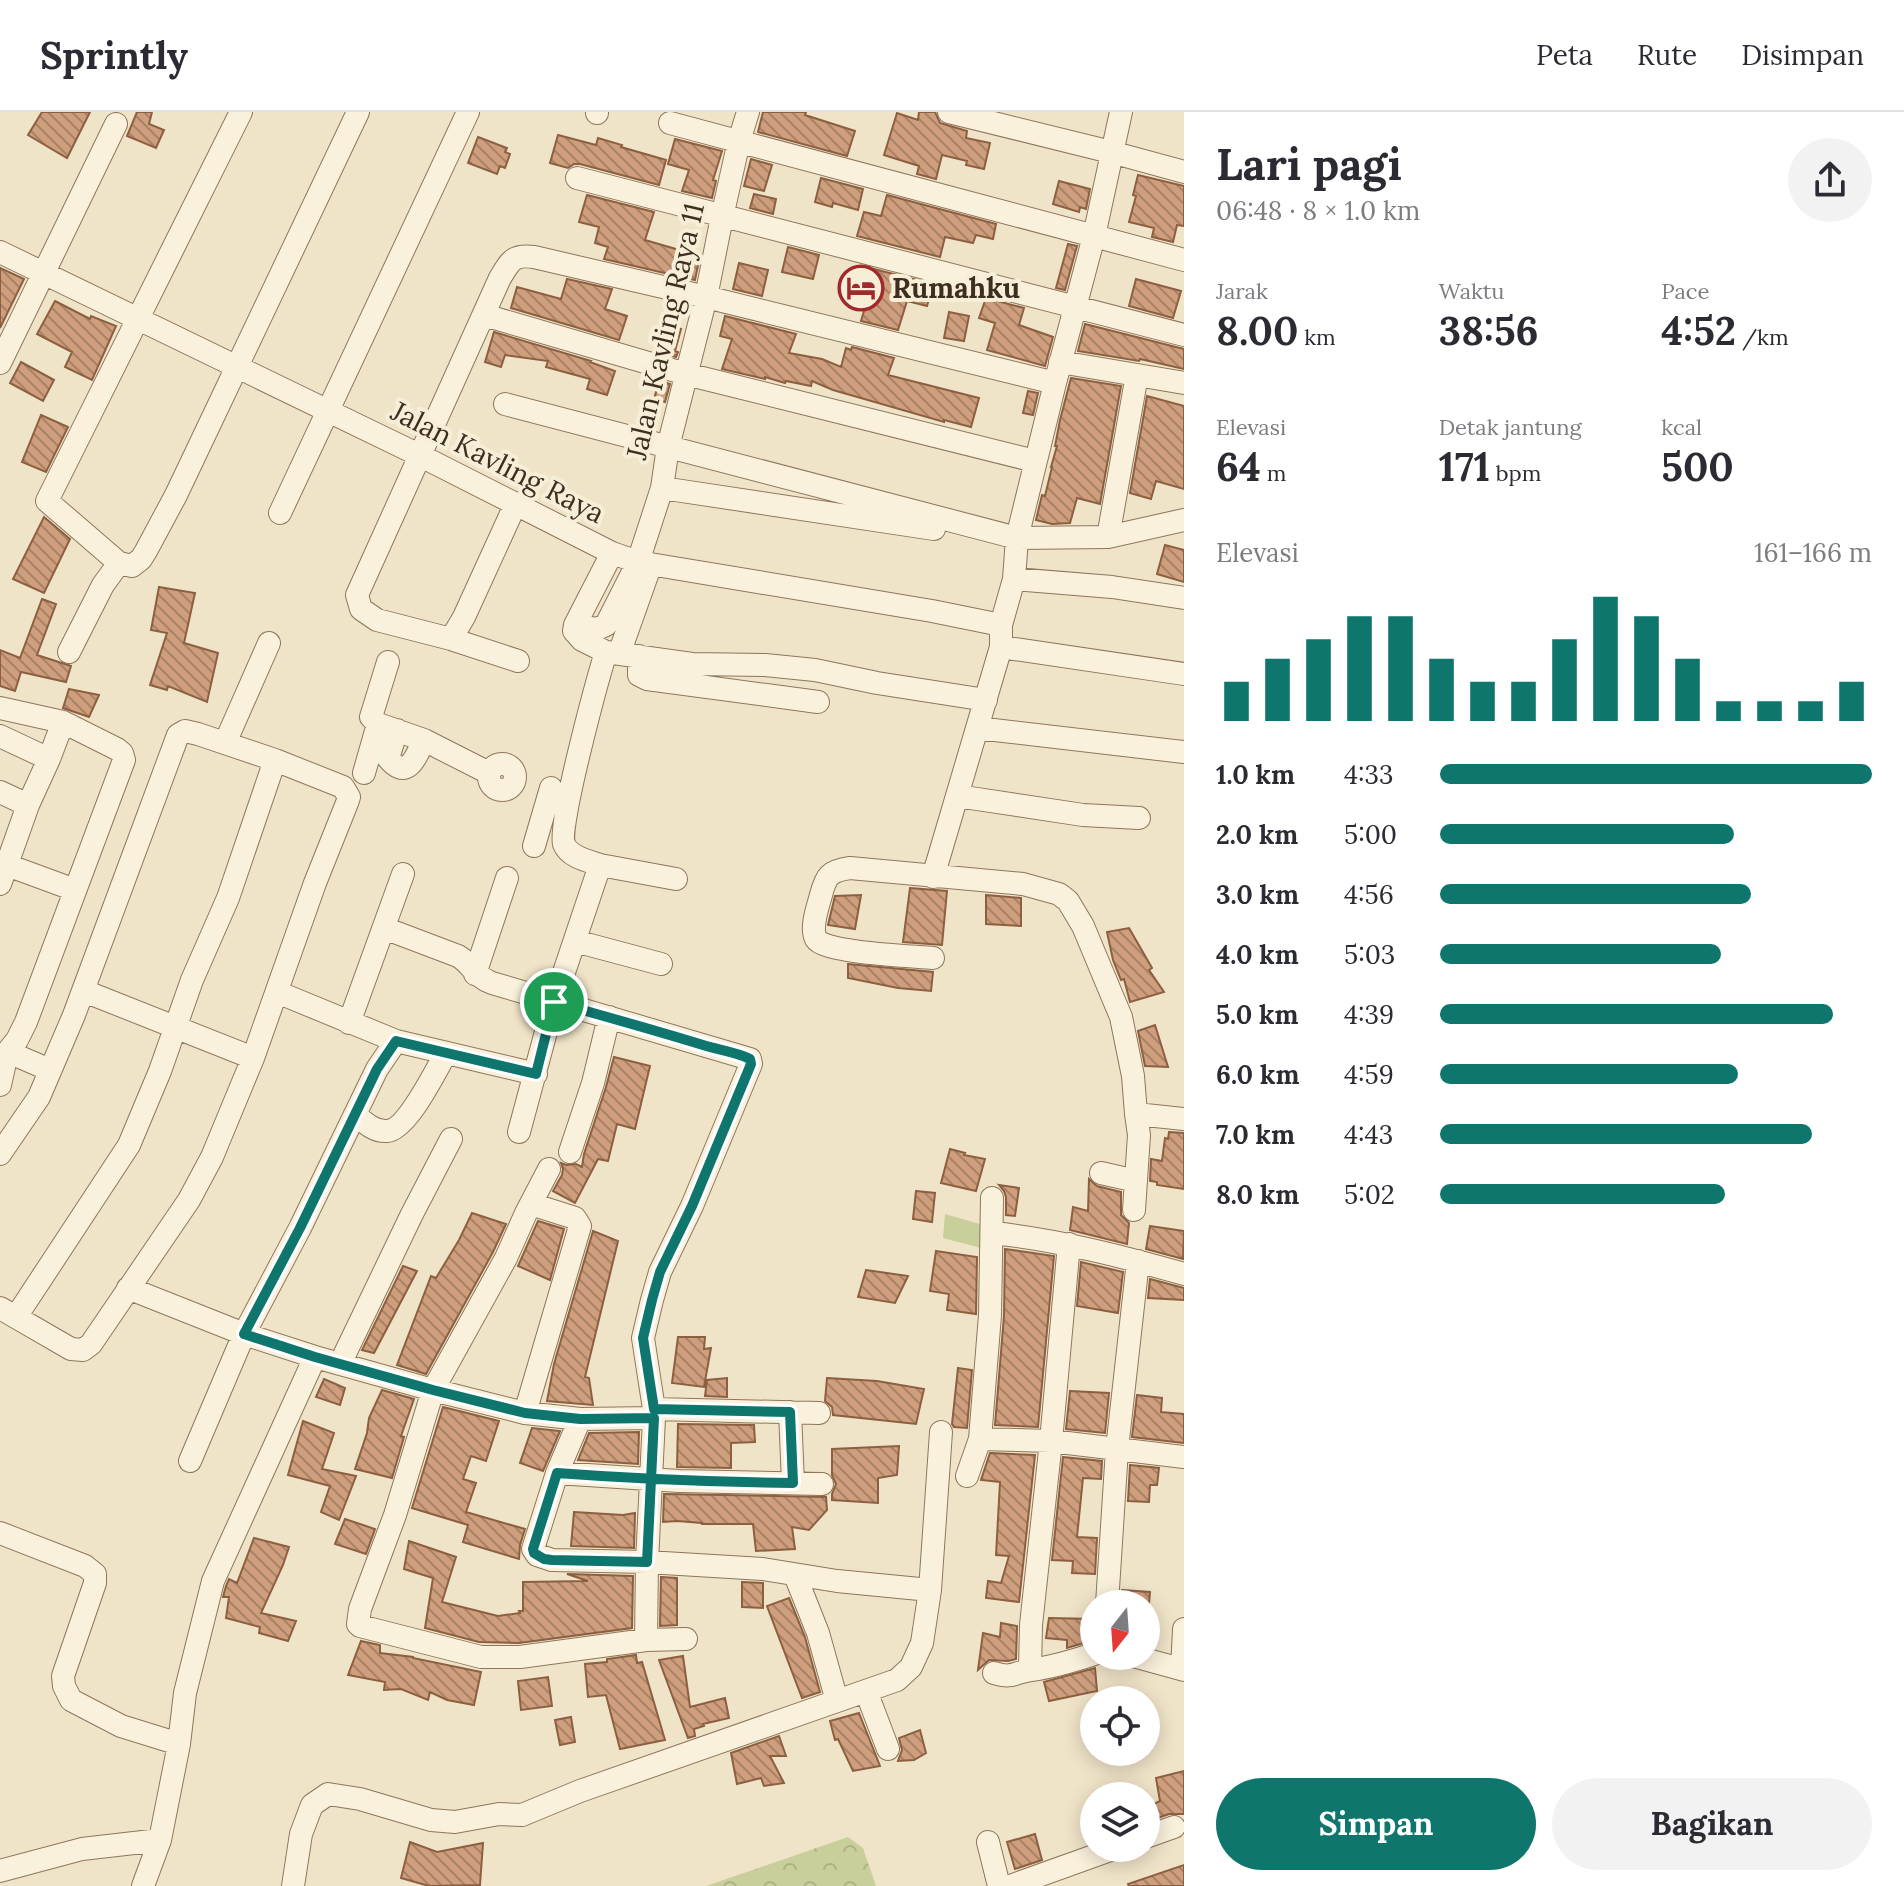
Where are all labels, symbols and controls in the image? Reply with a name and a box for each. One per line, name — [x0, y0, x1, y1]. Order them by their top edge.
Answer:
text: Sprintly — [40, 31, 188, 79]
text: Peta — [1536, 37, 1593, 73]
text: Rute — [1637, 37, 1697, 73]
text: Disimpan — [1741, 37, 1864, 73]
text: Lari pagi — [1216, 136, 1402, 192]
button: share — [1788, 138, 1872, 222]
text: 06:48 · 8 × 1.0 km — [1216, 194, 1420, 227]
street label: Jalan Kavling Raya 11 — [618, 199, 712, 464]
hotel icon: Rumahku — [837, 264, 885, 312]
place label: Rumahku — [892, 270, 1020, 306]
text: Jarak — [1216, 277, 1268, 305]
text: Waktu — [1439, 277, 1505, 305]
text: Pace — [1661, 277, 1709, 305]
text: 8.00 — [1216, 305, 1298, 356]
text: 38:56 — [1439, 305, 1539, 356]
text: 4:52 — [1661, 305, 1736, 356]
text: km — [1298, 323, 1336, 351]
text: /km — [1736, 323, 1789, 351]
street label: Jalan Kavling Raya — [384, 392, 611, 531]
text: Elevasi — [1216, 413, 1286, 441]
text: Detak jantung — [1439, 413, 1582, 441]
text: kcal — [1661, 413, 1702, 441]
text: 64 — [1216, 441, 1261, 492]
text: 171 — [1439, 441, 1490, 492]
text: 500 — [1661, 441, 1734, 492]
text: m — [1261, 459, 1286, 487]
text: bpm — [1490, 459, 1541, 487]
text: Elevasi — [1216, 536, 1299, 569]
text: 161–166 m — [1754, 536, 1872, 569]
text: 1.0 km — [1216, 758, 1295, 791]
text: 4:33 — [1344, 758, 1394, 791]
text: 2.0 km — [1216, 818, 1298, 851]
text: 5:00 — [1344, 818, 1397, 851]
text: 3.0 km — [1216, 878, 1299, 911]
text: 4:56 — [1344, 878, 1394, 911]
text: 4.0 km — [1216, 938, 1299, 971]
text: 5:03 — [1344, 938, 1395, 971]
pin — [520, 968, 588, 1036]
icon: arrive — [532, 980, 576, 1024]
text: 5.0 km — [1216, 998, 1298, 1031]
text: 4:39 — [1344, 998, 1394, 1031]
text: 6.0 km — [1216, 1058, 1299, 1091]
text: 4:59 — [1344, 1058, 1394, 1091]
text: 7.0 km — [1216, 1118, 1295, 1151]
text: 4:43 — [1344, 1118, 1393, 1151]
text: 8.0 km — [1216, 1178, 1299, 1211]
text: 5:02 — [1344, 1178, 1395, 1211]
north arrow — [1080, 1590, 1160, 1670]
map controls — [1080, 1590, 1160, 1862]
button: locate — [1080, 1686, 1160, 1766]
button: Simpan — [1216, 1778, 1536, 1870]
button: Bagikan — [1552, 1778, 1872, 1870]
button: layers — [1080, 1782, 1160, 1862]

